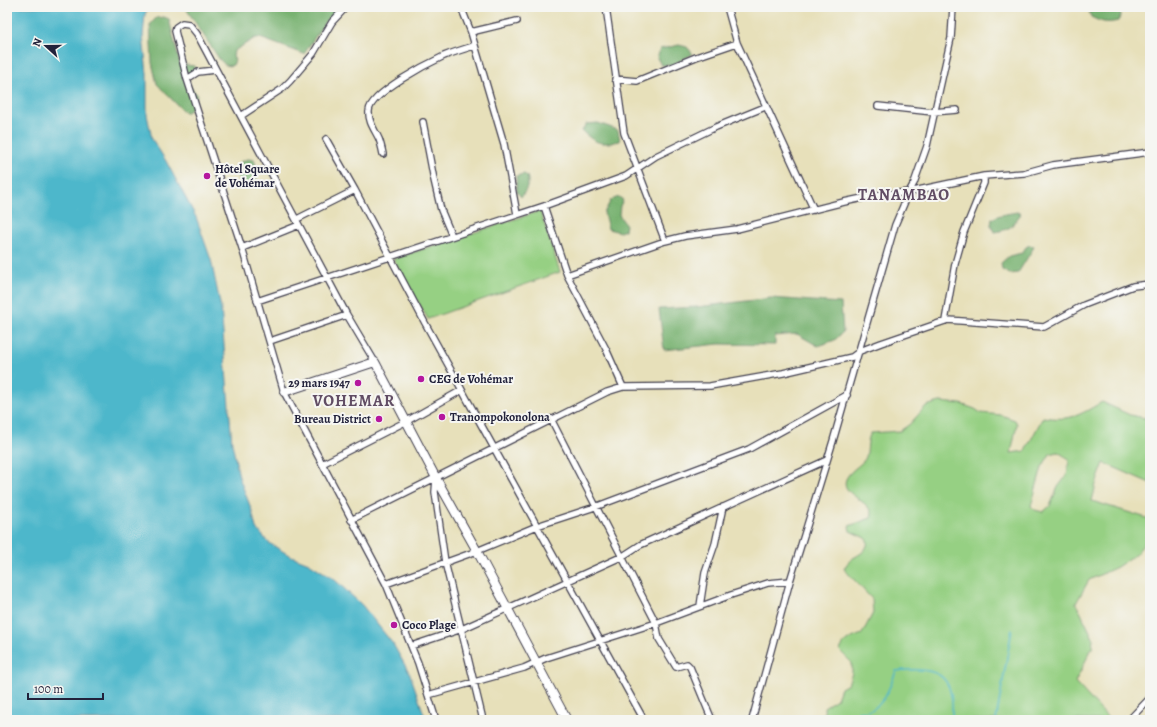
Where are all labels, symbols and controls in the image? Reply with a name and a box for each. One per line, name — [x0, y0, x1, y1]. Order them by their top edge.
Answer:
north arrow — [26, 26, 66, 66]
text: N — [29, 36, 46, 49]
place label: Hôtel Square de Vohémar — [215, 161, 280, 191]
marker: Hôtel Square de Vohémar — [202, 171, 212, 181]
district label: TANAMBAO — [858, 184, 950, 206]
place label: CEG de Vohémar — [429, 371, 513, 387]
marker: CEG de Vohémar — [416, 374, 426, 384]
place label: 29 mars 1947 — [288, 375, 351, 391]
marker: 29 mars 1947 — [353, 378, 363, 388]
district label: VOHEMAR — [312, 390, 395, 412]
place label: Tranompokonolona — [450, 409, 550, 425]
place label: Bureau District — [294, 411, 371, 427]
marker: Tranompokonolona — [437, 412, 447, 422]
marker: Bureau District — [374, 414, 384, 424]
place label: Coco Plage — [402, 617, 457, 633]
marker: Coco Plage — [389, 620, 399, 630]
scale bar — [28, 675, 103, 701]
text: 100 m — [34, 681, 63, 697]

